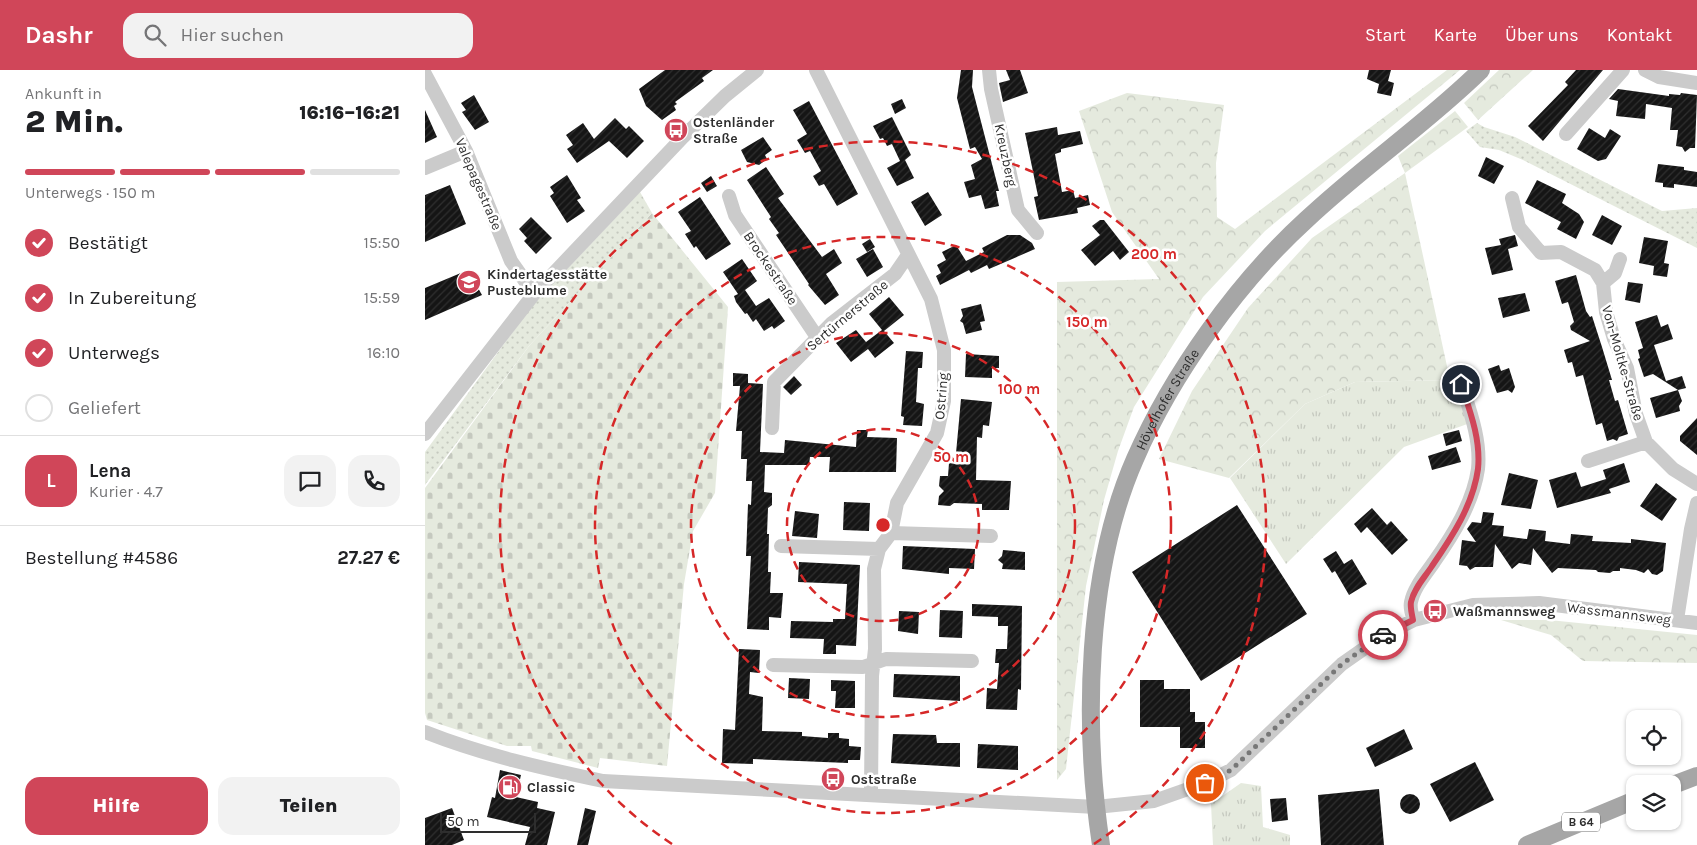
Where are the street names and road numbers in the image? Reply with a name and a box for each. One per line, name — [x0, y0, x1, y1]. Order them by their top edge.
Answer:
street label: Kreuzberg — [991, 122, 1021, 188]
street label: Valepagestraße — [451, 136, 506, 233]
street label: Brockestraße — [740, 228, 801, 308]
street label: Sertürnerstraße — [803, 276, 892, 354]
street label: Von-Moltke-Straße — [1598, 303, 1647, 423]
street label: Hövelhofer Straße — [1132, 346, 1203, 453]
street label: Ostring — [931, 372, 952, 420]
street label: Wassmannsweg — [1566, 599, 1672, 628]
road number: B 64 — [1562, 812, 1600, 832]

